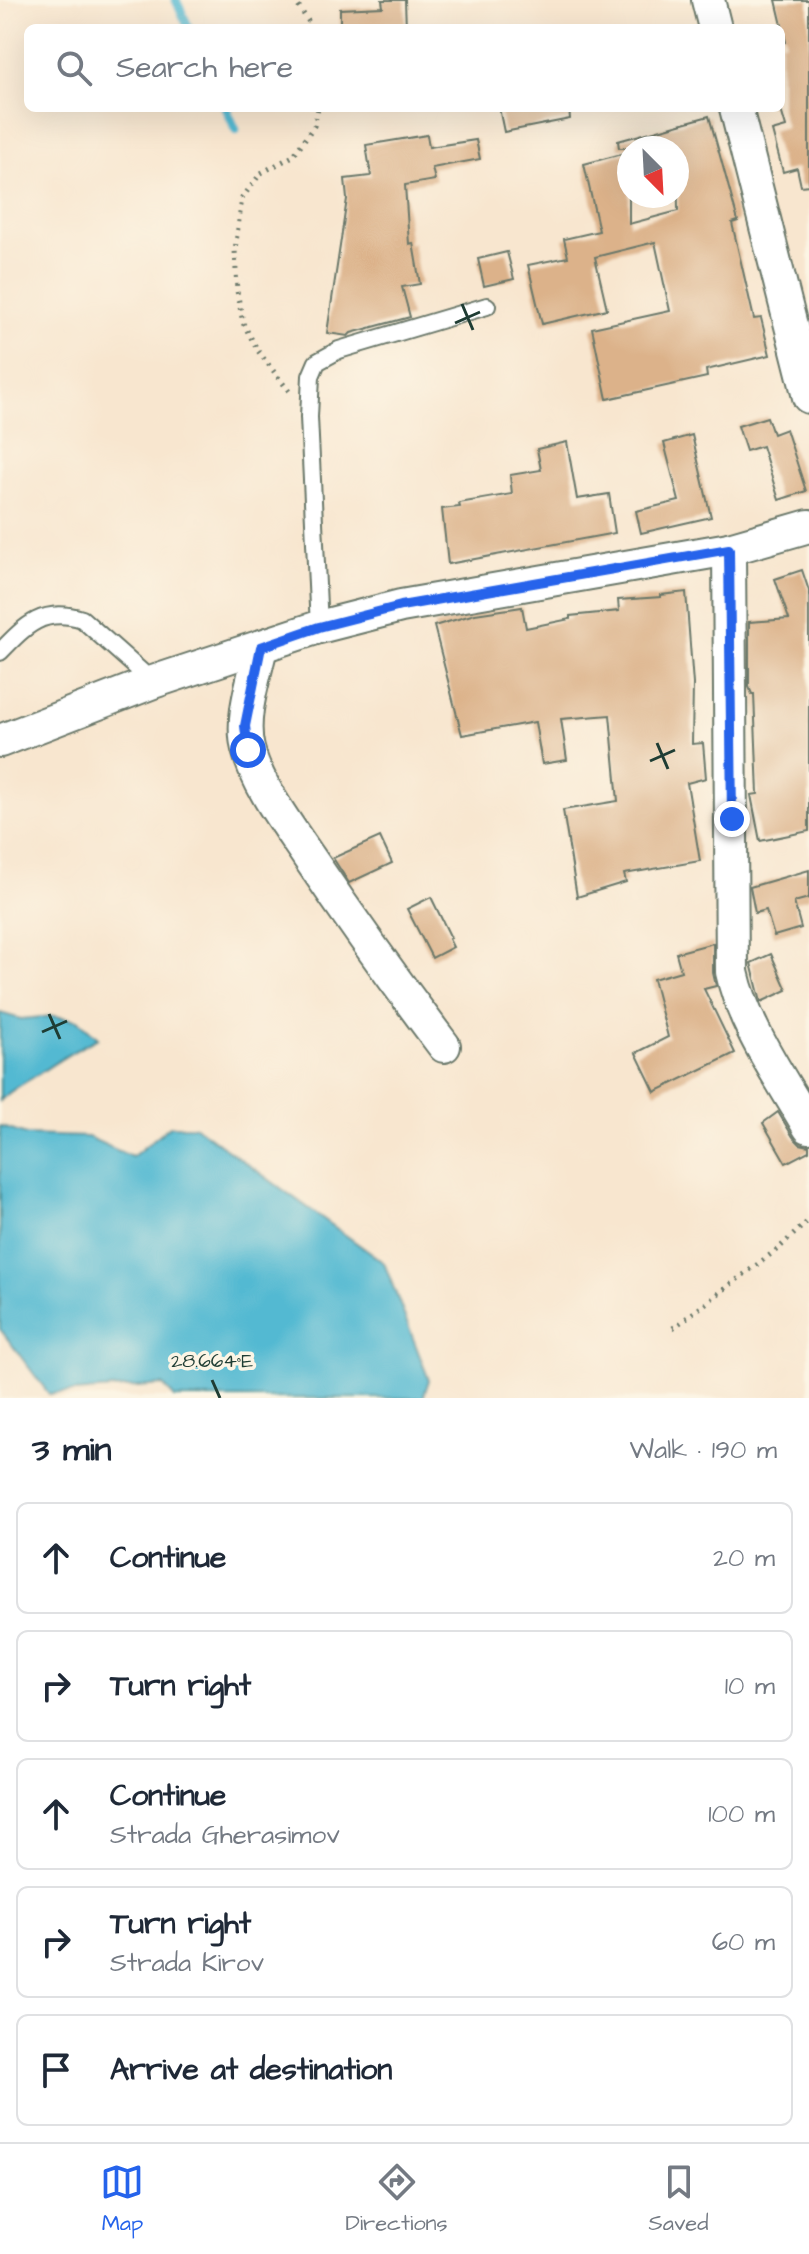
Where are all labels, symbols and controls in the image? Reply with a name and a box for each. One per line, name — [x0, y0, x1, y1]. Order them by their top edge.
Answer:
search box — [24, 24, 785, 112]
icon: search — [52, 46, 96, 90]
text: Search here — [116, 47, 293, 89]
north arrow — [617, 136, 689, 208]
route start — [230, 732, 266, 768]
route end — [714, 801, 750, 837]
text: 28.664°E — [171, 1347, 253, 1375]
text: 3 min — [32, 1426, 112, 1474]
text: Walk · 190 m — [630, 1432, 777, 1468]
icon: ahead — [34, 1536, 78, 1580]
text: Continue — [110, 1537, 226, 1579]
text: 20 m — [713, 1540, 775, 1576]
icon: right — [34, 1664, 78, 1708]
text: Turn right — [110, 1665, 251, 1707]
text: 10 m — [725, 1668, 775, 1704]
text: Continue — [110, 1775, 226, 1817]
icon: ahead — [34, 1792, 78, 1836]
text: 100 m — [708, 1796, 775, 1832]
text: Strada Gherasimov — [110, 1817, 340, 1853]
text: Turn right — [110, 1903, 251, 1945]
icon: right — [34, 1920, 78, 1964]
text: 60 m — [712, 1924, 775, 1960]
text: Strada Kirov — [110, 1945, 264, 1981]
icon: arrive — [34, 2048, 78, 2092]
text: Arrive at destination — [110, 2049, 392, 2091]
tab: Map — [100, 2160, 144, 2239]
tab: Directions — [345, 2160, 448, 2239]
tab: Saved — [649, 2160, 709, 2239]

